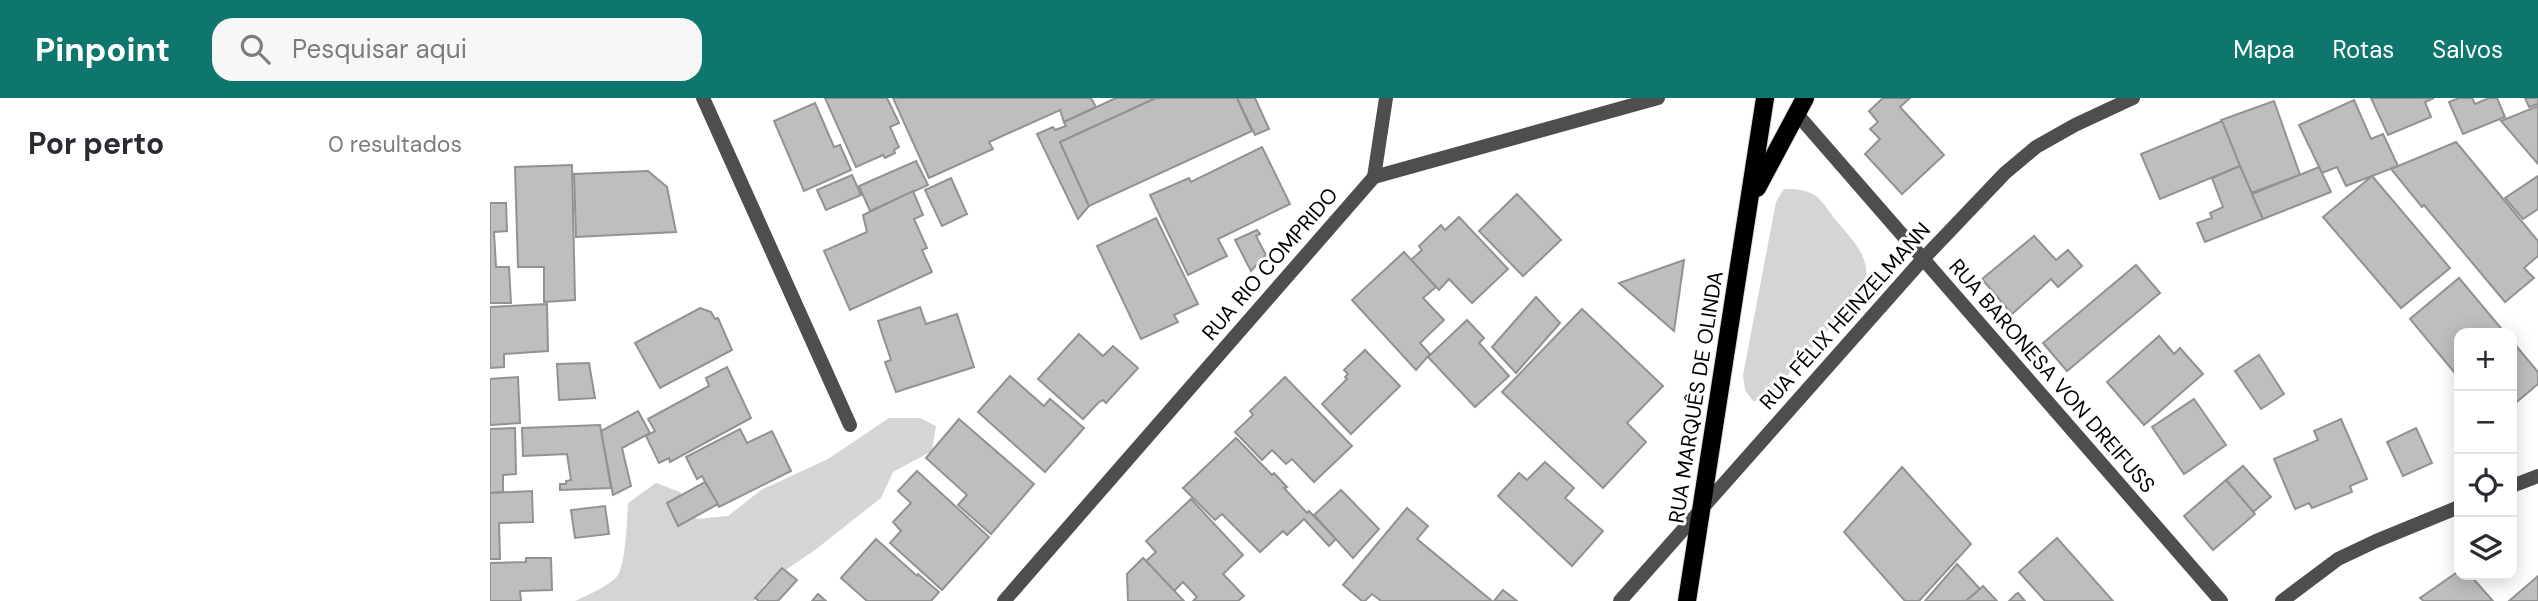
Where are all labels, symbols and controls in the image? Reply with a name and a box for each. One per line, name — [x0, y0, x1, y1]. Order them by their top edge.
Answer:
search box — [212, 18, 702, 81]
text: Pinpoint — [35, 28, 170, 71]
icon: search — [236, 30, 274, 68]
text: Pesquisar aqui — [292, 32, 467, 66]
text: Mapa — [2233, 34, 2295, 65]
text: Rotas — [2333, 34, 2394, 65]
text: Salvos — [2432, 34, 2503, 65]
text: Por perto — [28, 124, 164, 163]
text: 0 resultados — [328, 129, 462, 159]
street label: RUA RIO COMPRIDO — [1196, 182, 1344, 346]
street label: RUA FÉLIX HEINZELMANN — [1753, 216, 1937, 416]
street label: RUA BARONESA VON DREIFUSS — [1943, 253, 2161, 499]
street label: RUA MARQUÊS DE OLINDA — [1662, 269, 1730, 525]
map controls — [2454, 328, 2517, 580]
button: + — [2454, 328, 2517, 391]
button: − — [2454, 391, 2517, 454]
button: locate — [2454, 454, 2517, 517]
button: layers — [2454, 517, 2517, 580]

